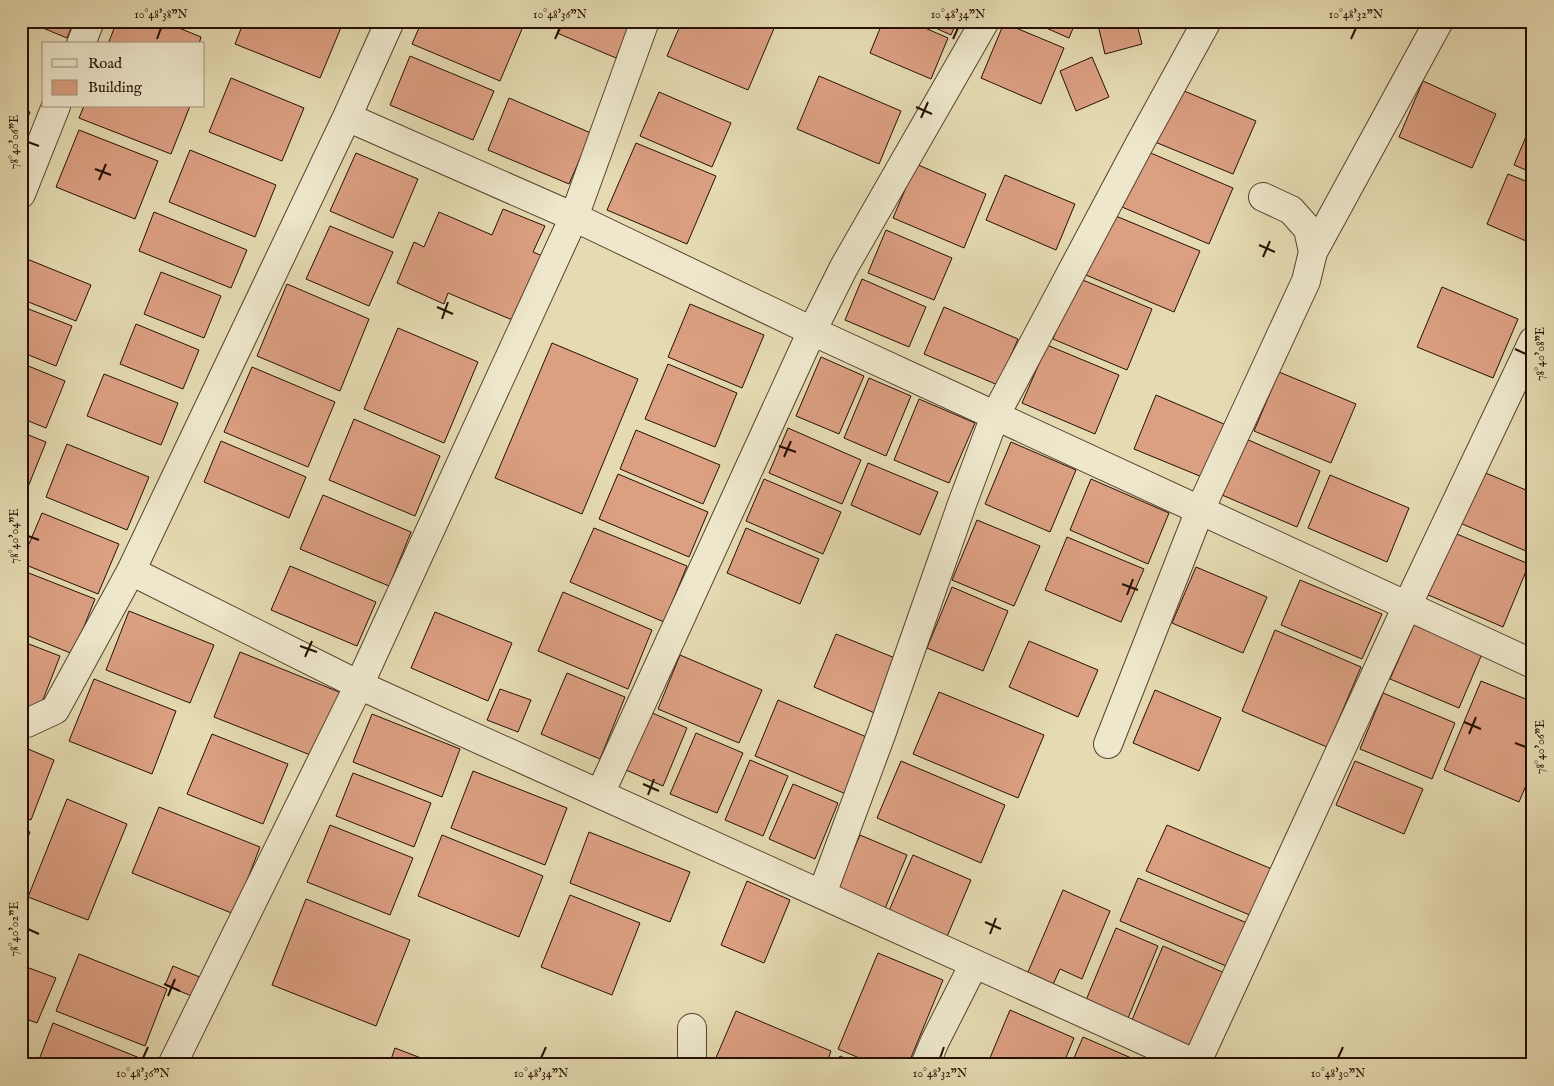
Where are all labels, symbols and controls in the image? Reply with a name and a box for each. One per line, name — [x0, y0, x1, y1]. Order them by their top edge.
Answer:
text: 10°48'38"N — [134, 7, 188, 22]
text: 10°48'36"N — [533, 7, 588, 22]
text: 10°48'34"N — [931, 7, 986, 22]
text: 10°48'32"N — [1329, 7, 1384, 22]
legend — [42, 42, 205, 108]
text: Road — [88, 54, 123, 73]
text: Building — [88, 78, 143, 97]
text: 78°40'06"E — [7, 115, 22, 169]
text: 78°40'08"E — [1533, 327, 1548, 381]
text: 78°40'04"E — [7, 508, 22, 564]
text: 78°40'06"E — [1533, 720, 1548, 774]
text: 78°40'02"E — [7, 901, 22, 957]
text: 10°48'36"N — [116, 1066, 171, 1081]
text: 10°48'34"N — [514, 1066, 569, 1081]
text: 10°48'32"N — [913, 1066, 968, 1081]
text: 10°48'30"N — [1311, 1066, 1366, 1081]

